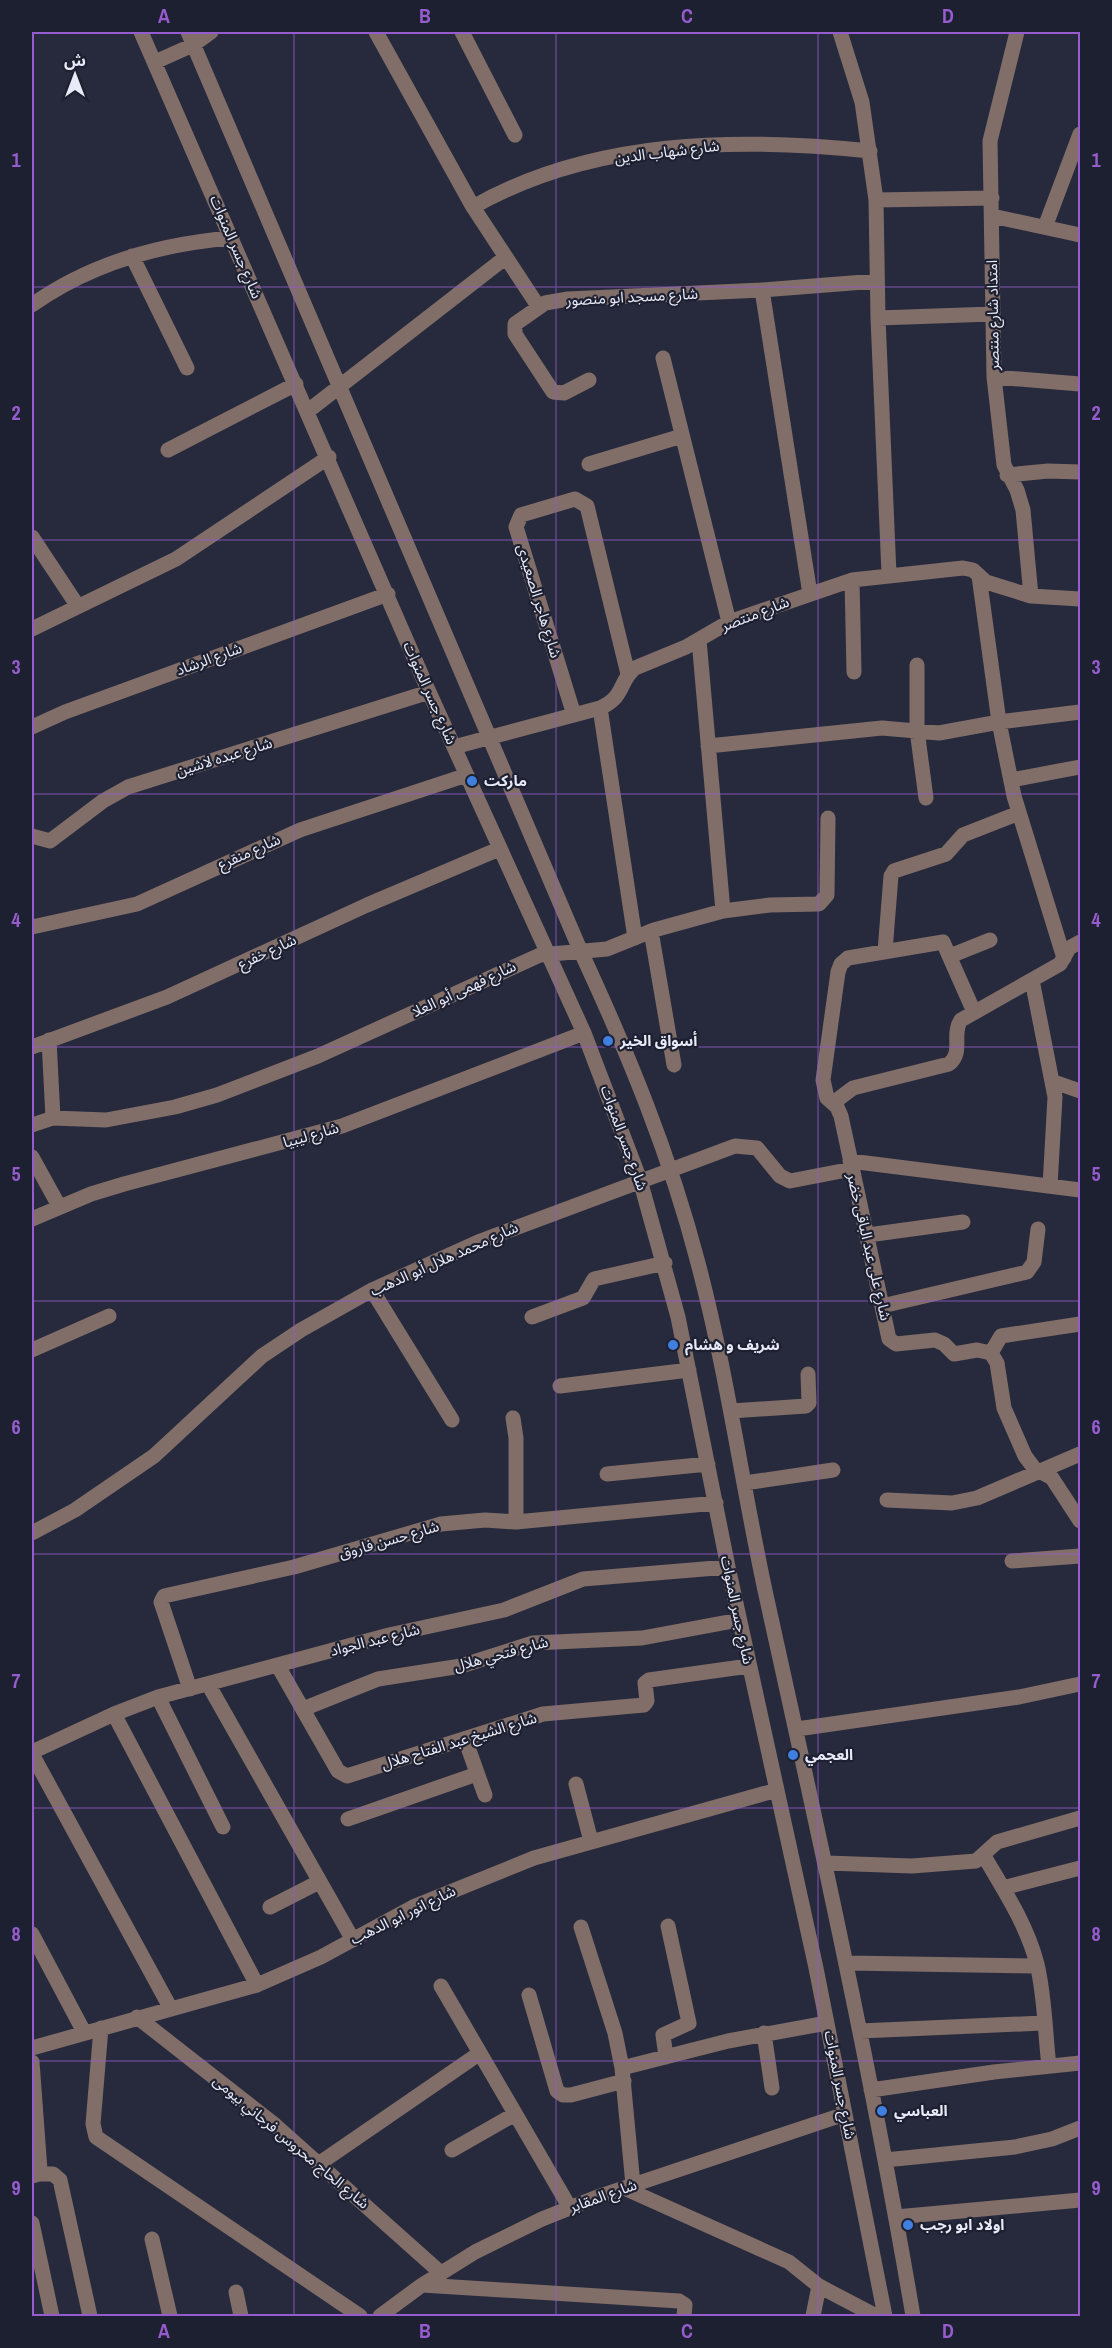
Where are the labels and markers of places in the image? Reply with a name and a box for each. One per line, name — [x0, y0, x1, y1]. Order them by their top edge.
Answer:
place label: ماركت — [484, 770, 527, 791]
marker: ماركت — [465, 774, 479, 788]
place label: أسواق الخير — [619, 1030, 697, 1051]
marker: أسواق الخير — [601, 1034, 615, 1048]
place label: شريف و هشام — [685, 1334, 780, 1356]
marker: شريف و هشام — [666, 1338, 680, 1352]
place label: العجمي — [805, 1744, 853, 1766]
marker: العجمي — [786, 1748, 800, 1762]
place label: العباسي — [894, 2100, 948, 2122]
marker: العباسي — [875, 2104, 889, 2118]
place label: اولاد ابو رجب — [920, 2214, 1004, 2235]
marker: اولاد ابو رجب — [901, 2218, 915, 2232]

